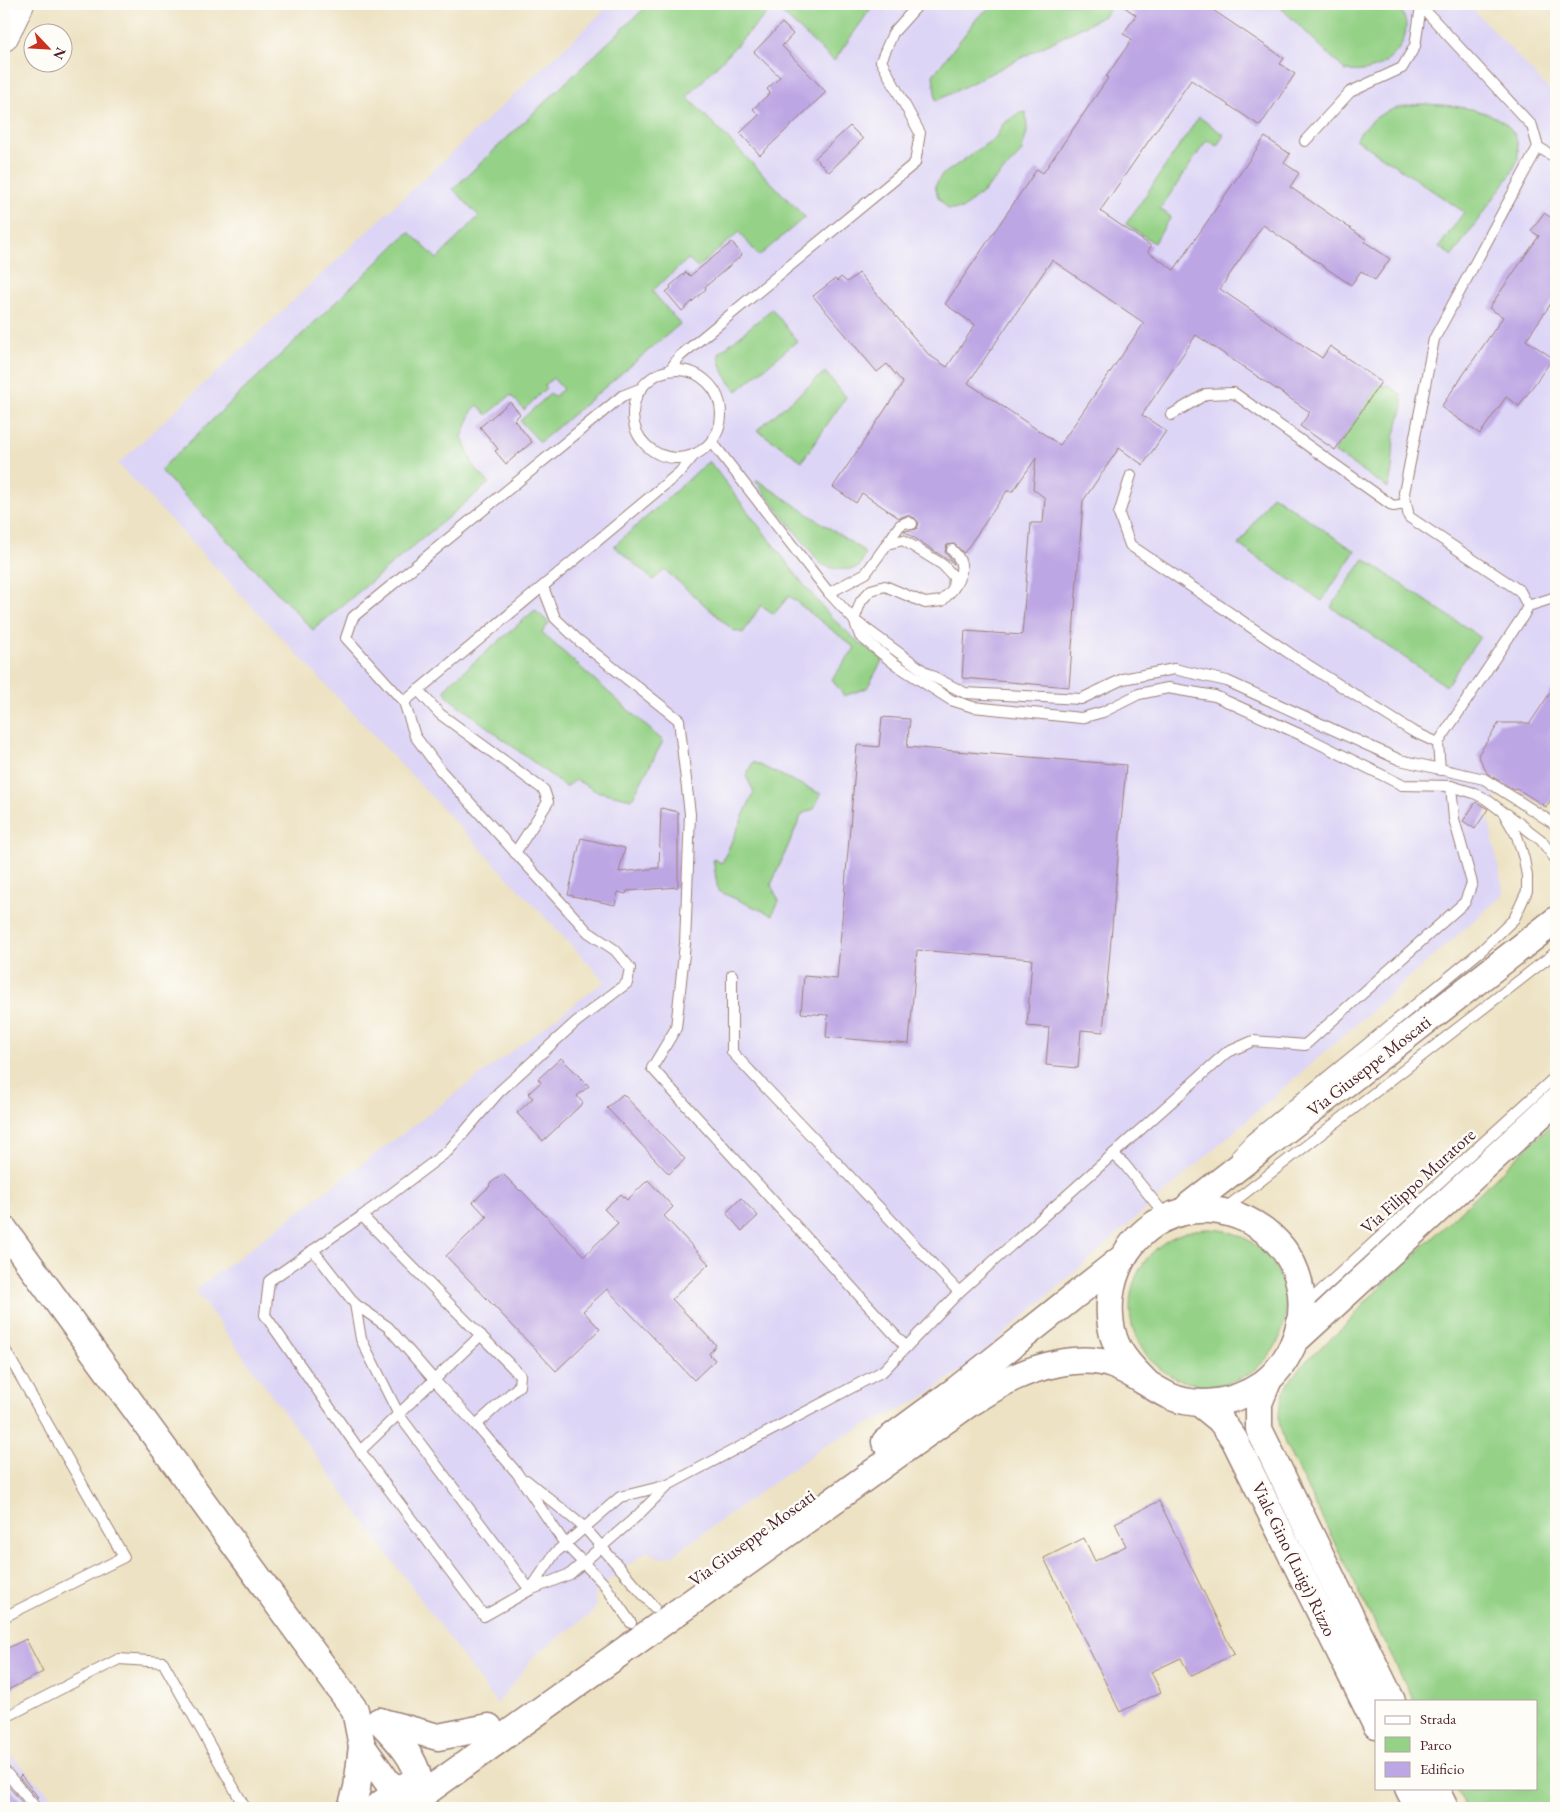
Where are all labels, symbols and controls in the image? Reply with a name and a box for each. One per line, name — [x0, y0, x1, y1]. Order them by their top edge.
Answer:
north arrow — [22, 22, 72, 72]
text: N — [49, 45, 70, 63]
street label: Via Giuseppe Moscati — [1302, 1010, 1436, 1121]
street label: Via Filippo Muratore — [1355, 1123, 1480, 1238]
street label: Viale Gino (Luigi) Rizzo — [1247, 1478, 1342, 1640]
street label: Via Giuseppe Moscati — [684, 1484, 820, 1591]
legend — [1375, 1700, 1538, 1790]
text: Strada — [1420, 1709, 1456, 1728]
text: Parco — [1420, 1735, 1452, 1754]
text: Edificio — [1420, 1759, 1464, 1778]

